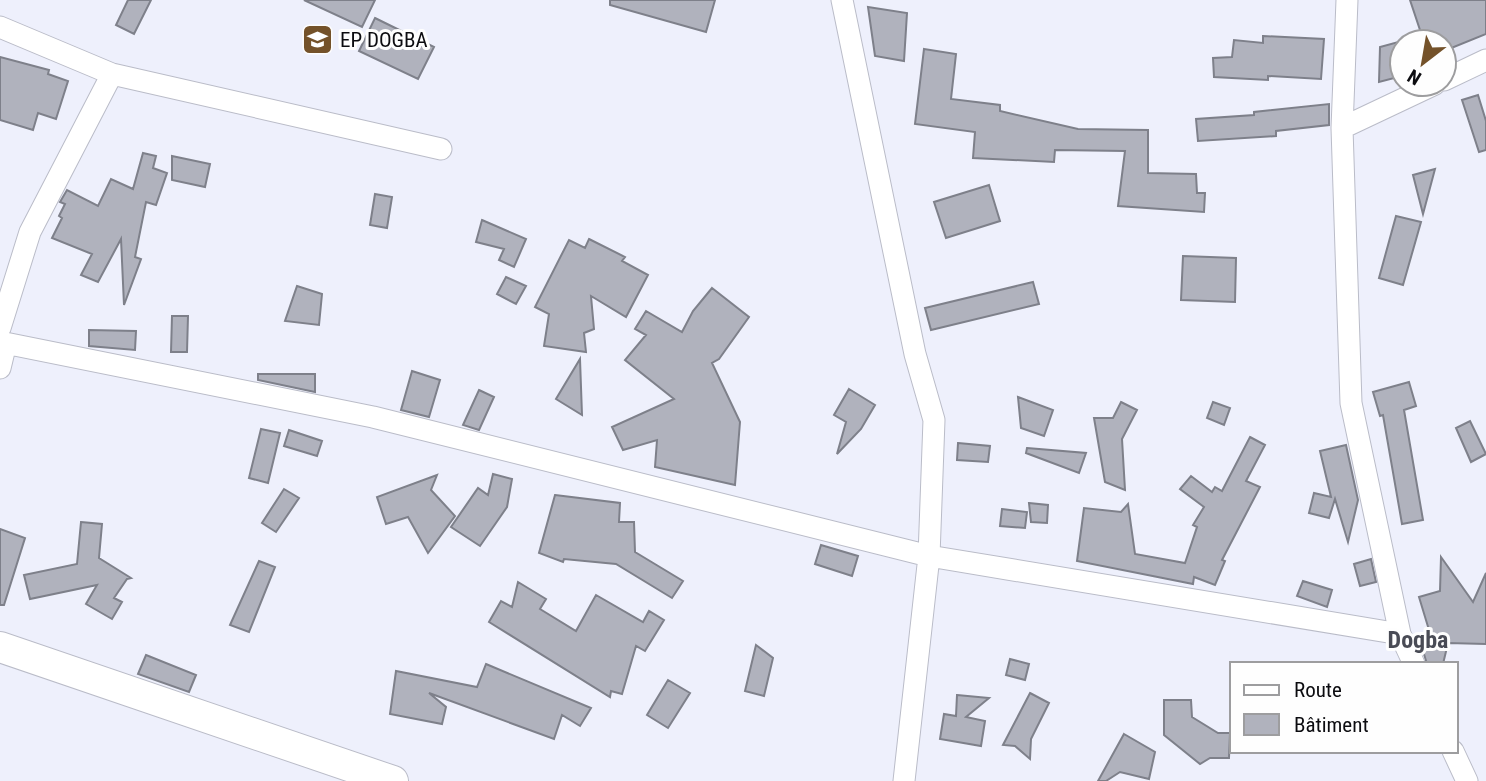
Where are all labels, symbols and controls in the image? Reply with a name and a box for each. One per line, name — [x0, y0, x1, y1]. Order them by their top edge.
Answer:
school or university icon: EP DOGBA — [300, 23, 334, 57]
place label: EP DOGBA — [340, 28, 428, 52]
north arrow — [1388, 28, 1458, 98]
text: N — [1404, 64, 1425, 90]
district label: Dogba — [1388, 626, 1448, 654]
legend — [1230, 662, 1458, 753]
text: Route — [1294, 678, 1342, 702]
text: Bâtiment — [1294, 713, 1369, 737]

